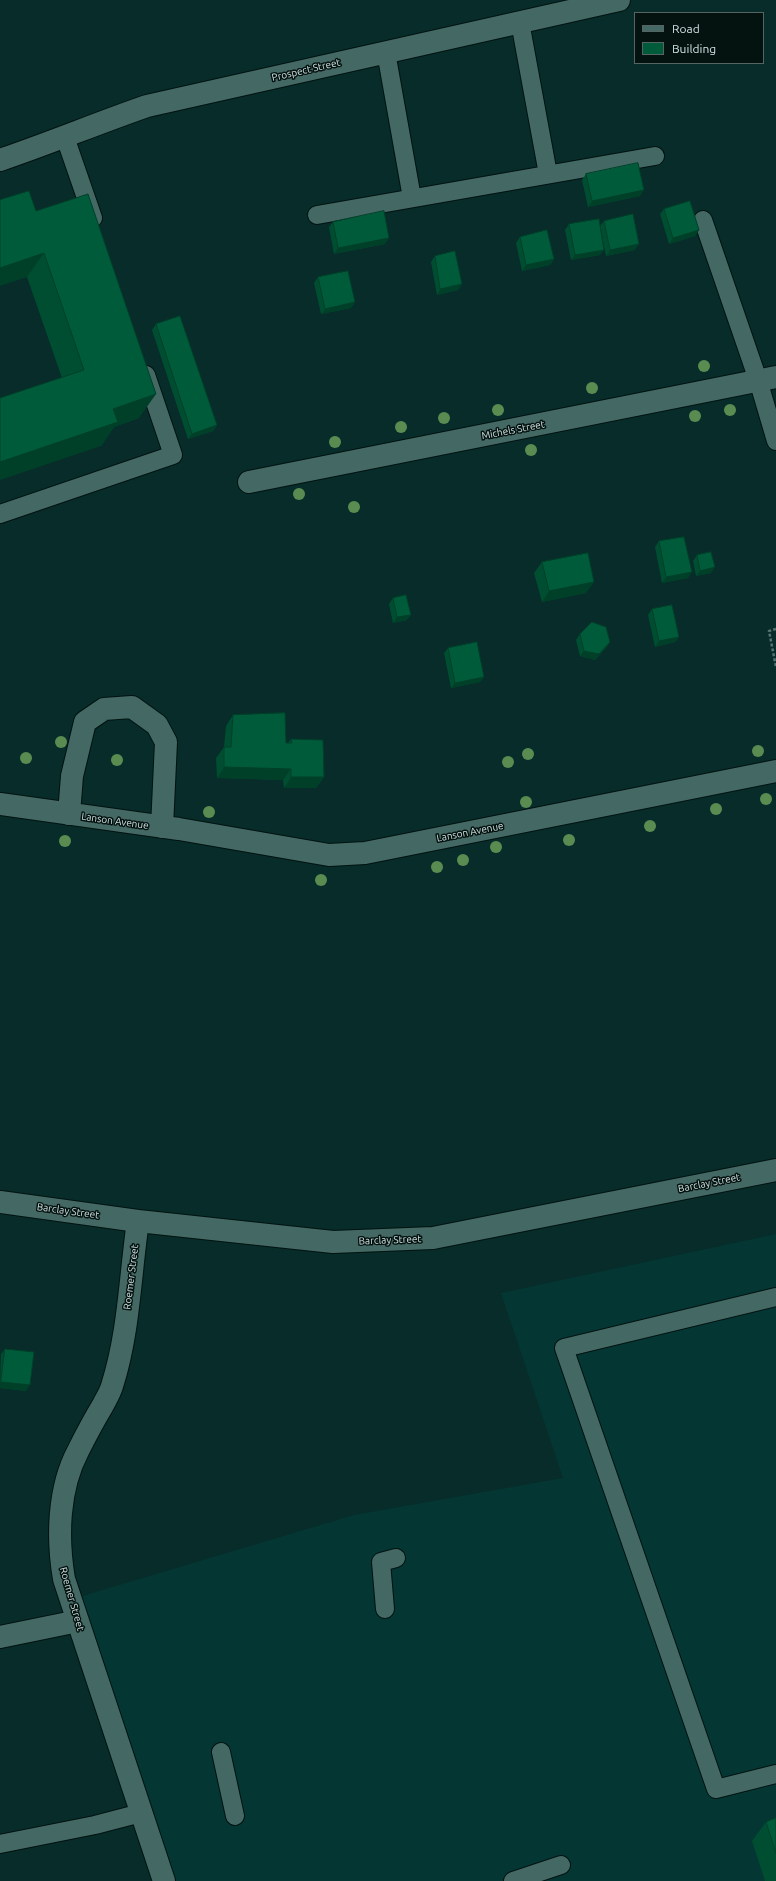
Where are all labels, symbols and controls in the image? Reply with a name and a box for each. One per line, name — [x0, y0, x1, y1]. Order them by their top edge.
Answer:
legend — [634, 12, 764, 64]
text: Road — [672, 22, 700, 35]
text: Building — [672, 42, 716, 55]
street label: Prospect Street — [270, 56, 342, 84]
street label: Michels Street — [480, 418, 546, 442]
street label: Lanson Avenue — [81, 810, 149, 832]
street label: Lanson Avenue — [436, 820, 504, 844]
street label: Barclay Street — [677, 1171, 741, 1195]
street label: Barclay Street — [36, 1201, 100, 1221]
street label: Barclay Street — [358, 1233, 422, 1247]
street label: Roemer Street — [121, 1244, 141, 1310]
street label: Roemer Street — [57, 1566, 87, 1632]

